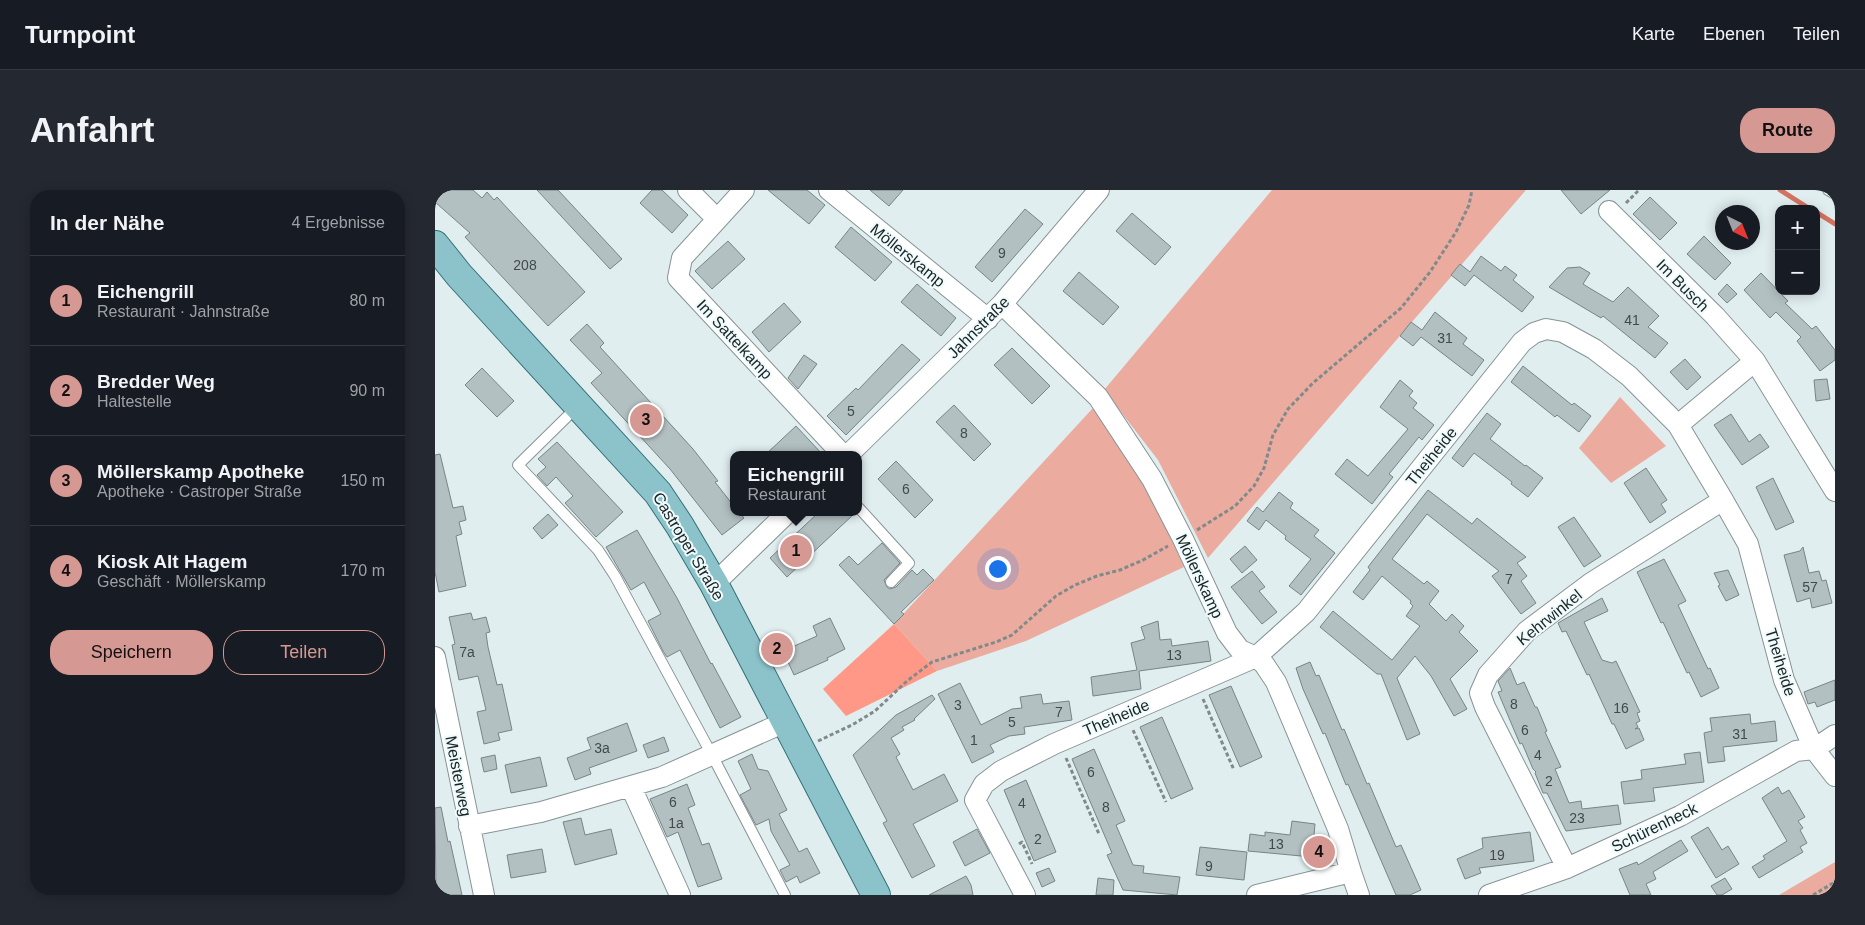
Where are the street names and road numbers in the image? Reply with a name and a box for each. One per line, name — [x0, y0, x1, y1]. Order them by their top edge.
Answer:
street label: Möllerskamp — [867, 220, 948, 291]
street label: Im Busch — [1653, 256, 1712, 315]
street label: Jahnstraße — [944, 293, 1013, 362]
street label: Im Sattelkamp — [694, 296, 776, 383]
street label: Theiheide — [1403, 424, 1460, 489]
street label: Castroper Straße — [650, 489, 728, 603]
street label: Möllerskamp — [1173, 532, 1226, 621]
street label: Kehrwinkel — [1514, 586, 1585, 649]
street label: Theiheide — [1762, 626, 1799, 698]
street label: Theiheide — [1081, 696, 1152, 739]
street label: Meisterweg — [442, 734, 475, 818]
street label: Schürenheck — [1609, 799, 1701, 856]

